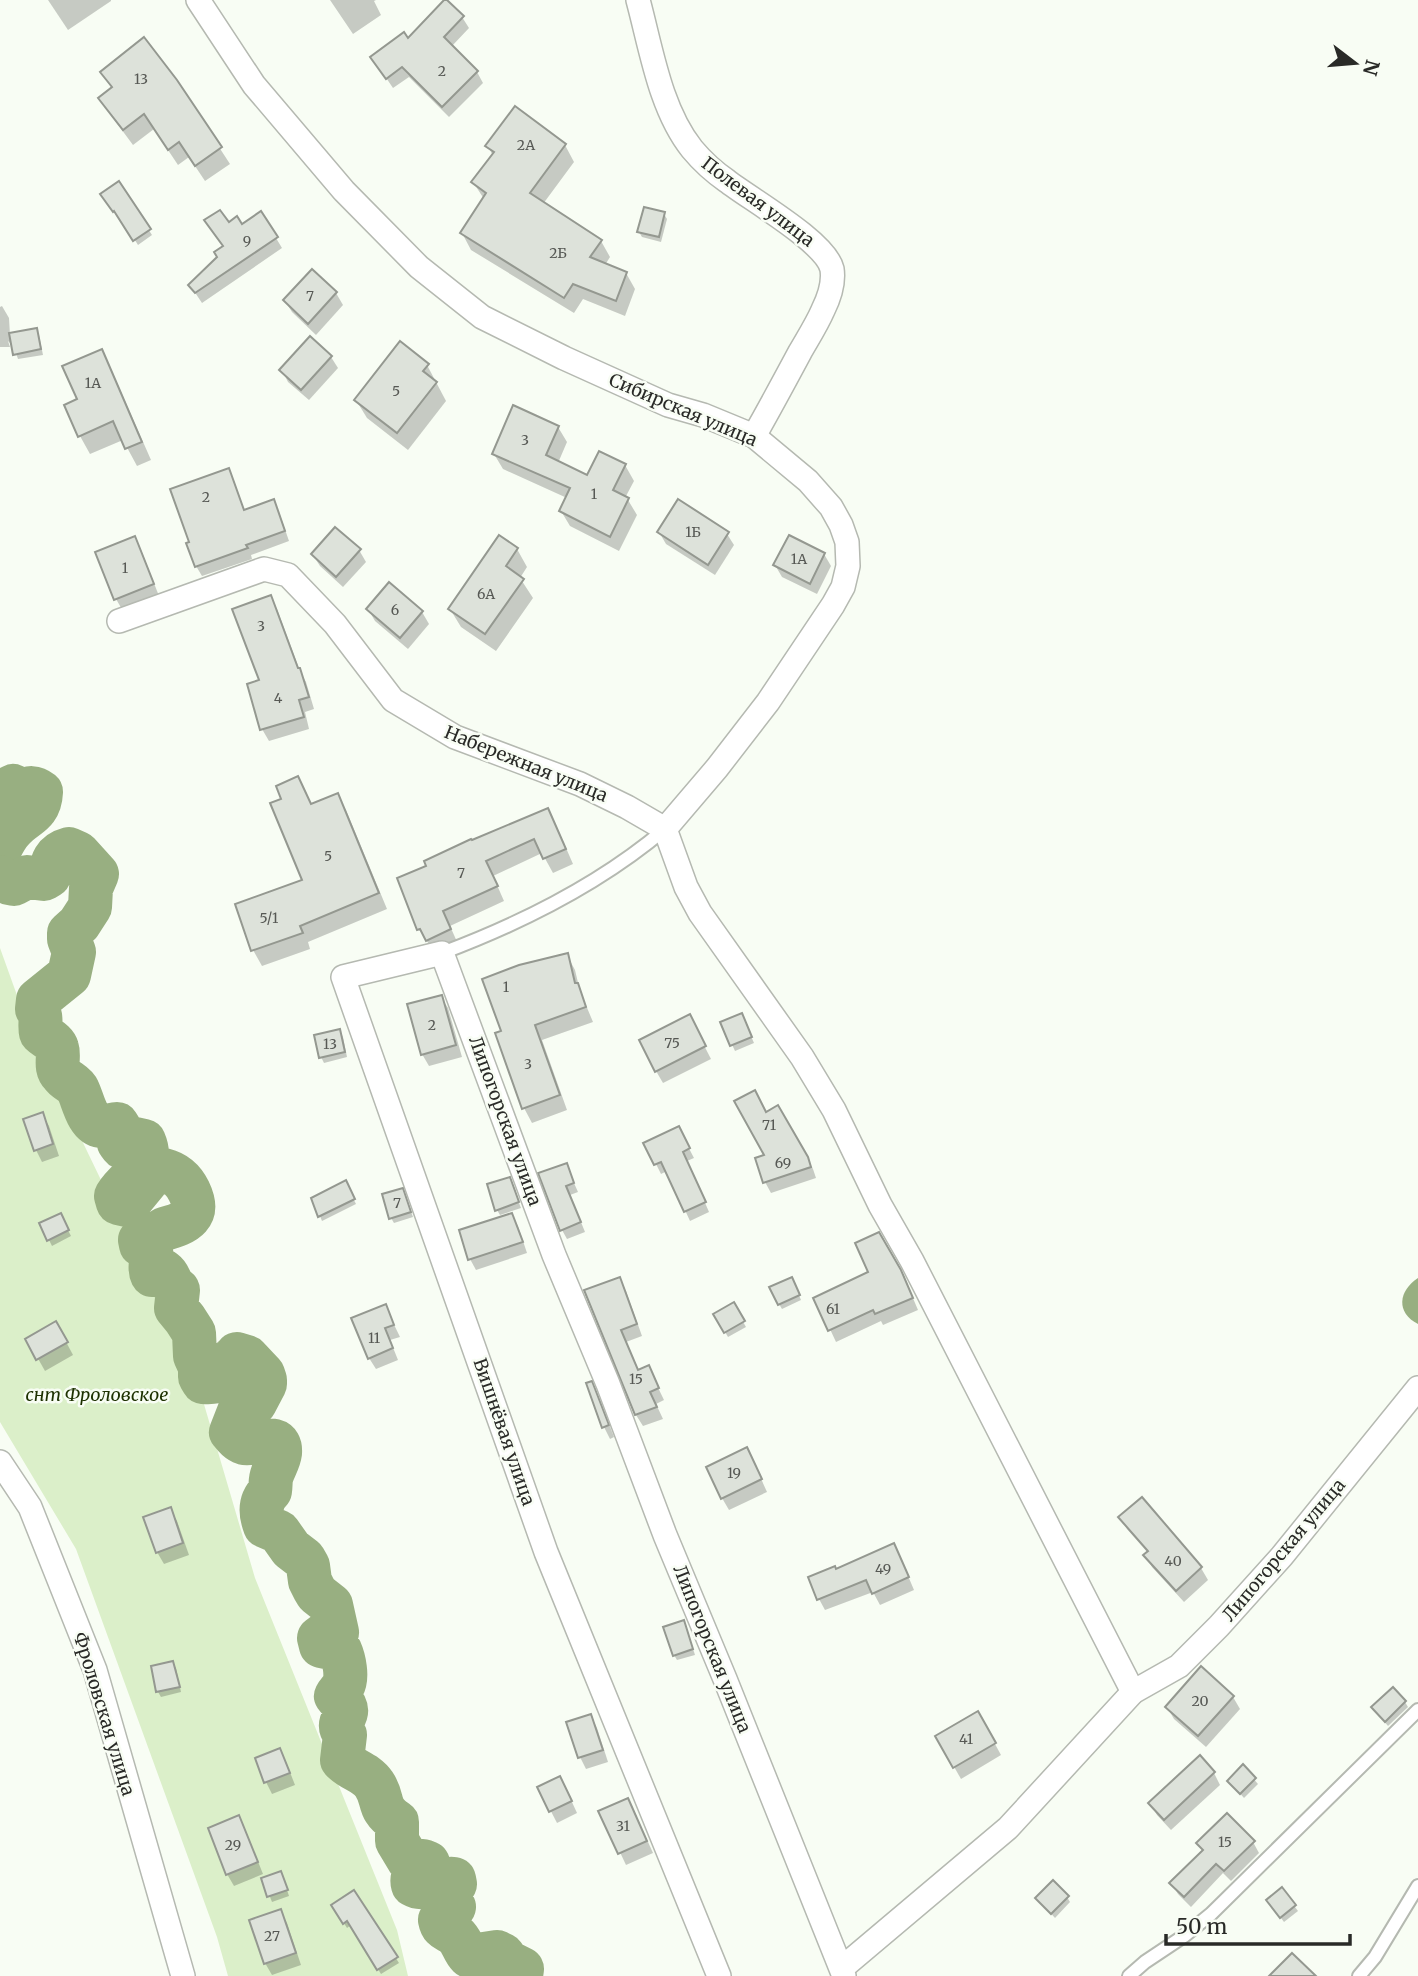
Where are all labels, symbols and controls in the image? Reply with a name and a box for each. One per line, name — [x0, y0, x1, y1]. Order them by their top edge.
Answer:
north arrow — [1320, 28, 1390, 98]
text: N — [1358, 57, 1385, 78]
house number: 2 — [438, 62, 446, 80]
house number: 13 — [134, 70, 148, 88]
house number: 2А — [517, 136, 535, 154]
street label: Полевая улица — [697, 152, 820, 252]
house number: 9 — [243, 232, 251, 250]
house number: 2Б — [549, 244, 567, 262]
house number: 7 — [306, 287, 314, 305]
street label: Сибирская улица — [606, 368, 761, 451]
house number: 1А — [85, 374, 101, 392]
house number: 5 — [392, 382, 400, 400]
house number: 3 — [521, 431, 529, 449]
house number: 1 — [591, 485, 597, 503]
house number: 2 — [202, 488, 210, 506]
house number: 1Б — [685, 523, 701, 541]
house number: 1А — [791, 550, 807, 568]
house number: 1 — [122, 559, 128, 577]
house number: 6А — [477, 585, 495, 603]
house number: 6 — [391, 601, 399, 619]
house number: 3 — [257, 617, 265, 635]
house number: 4 — [274, 689, 283, 707]
street label: Набережная улица — [441, 720, 611, 807]
house number: 5 — [324, 847, 332, 865]
house number: 7 — [457, 864, 465, 882]
house number: 5/1 — [260, 909, 278, 927]
house number: 1 — [503, 978, 509, 996]
house number: 2 — [428, 1016, 436, 1034]
street label: Липогорская улица — [464, 1033, 547, 1209]
house number: 75 — [664, 1034, 680, 1052]
house number: 13 — [323, 1035, 337, 1053]
house number: 3 — [524, 1055, 532, 1073]
house number: 71 — [762, 1116, 776, 1134]
house number: 69 — [775, 1154, 791, 1172]
house number: 7 — [393, 1194, 401, 1212]
house number: 61 — [826, 1300, 840, 1318]
house number: 11 — [368, 1329, 380, 1347]
street label: Вишнёвая улица — [468, 1355, 541, 1509]
house number: 15 — [629, 1370, 643, 1388]
park label: снт Фроловское — [26, 1383, 168, 1406]
house number: 19 — [727, 1464, 741, 1482]
street label: Липогорская улица — [1217, 1473, 1350, 1626]
house number: 40 — [1164, 1552, 1182, 1570]
house number: 49 — [875, 1560, 891, 1578]
street label: Липогорская улица — [668, 1562, 757, 1736]
street label: Фроловская улица — [69, 1629, 140, 1799]
house number: 20 — [1191, 1692, 1209, 1710]
house number: 41 — [959, 1730, 973, 1748]
house number: 31 — [616, 1817, 630, 1835]
house number: 15 — [1218, 1833, 1232, 1851]
house number: 29 — [225, 1836, 241, 1854]
scale bar — [1166, 1902, 1350, 1946]
text: 50 m — [1176, 1913, 1227, 1940]
house number: 27 — [264, 1927, 280, 1945]

